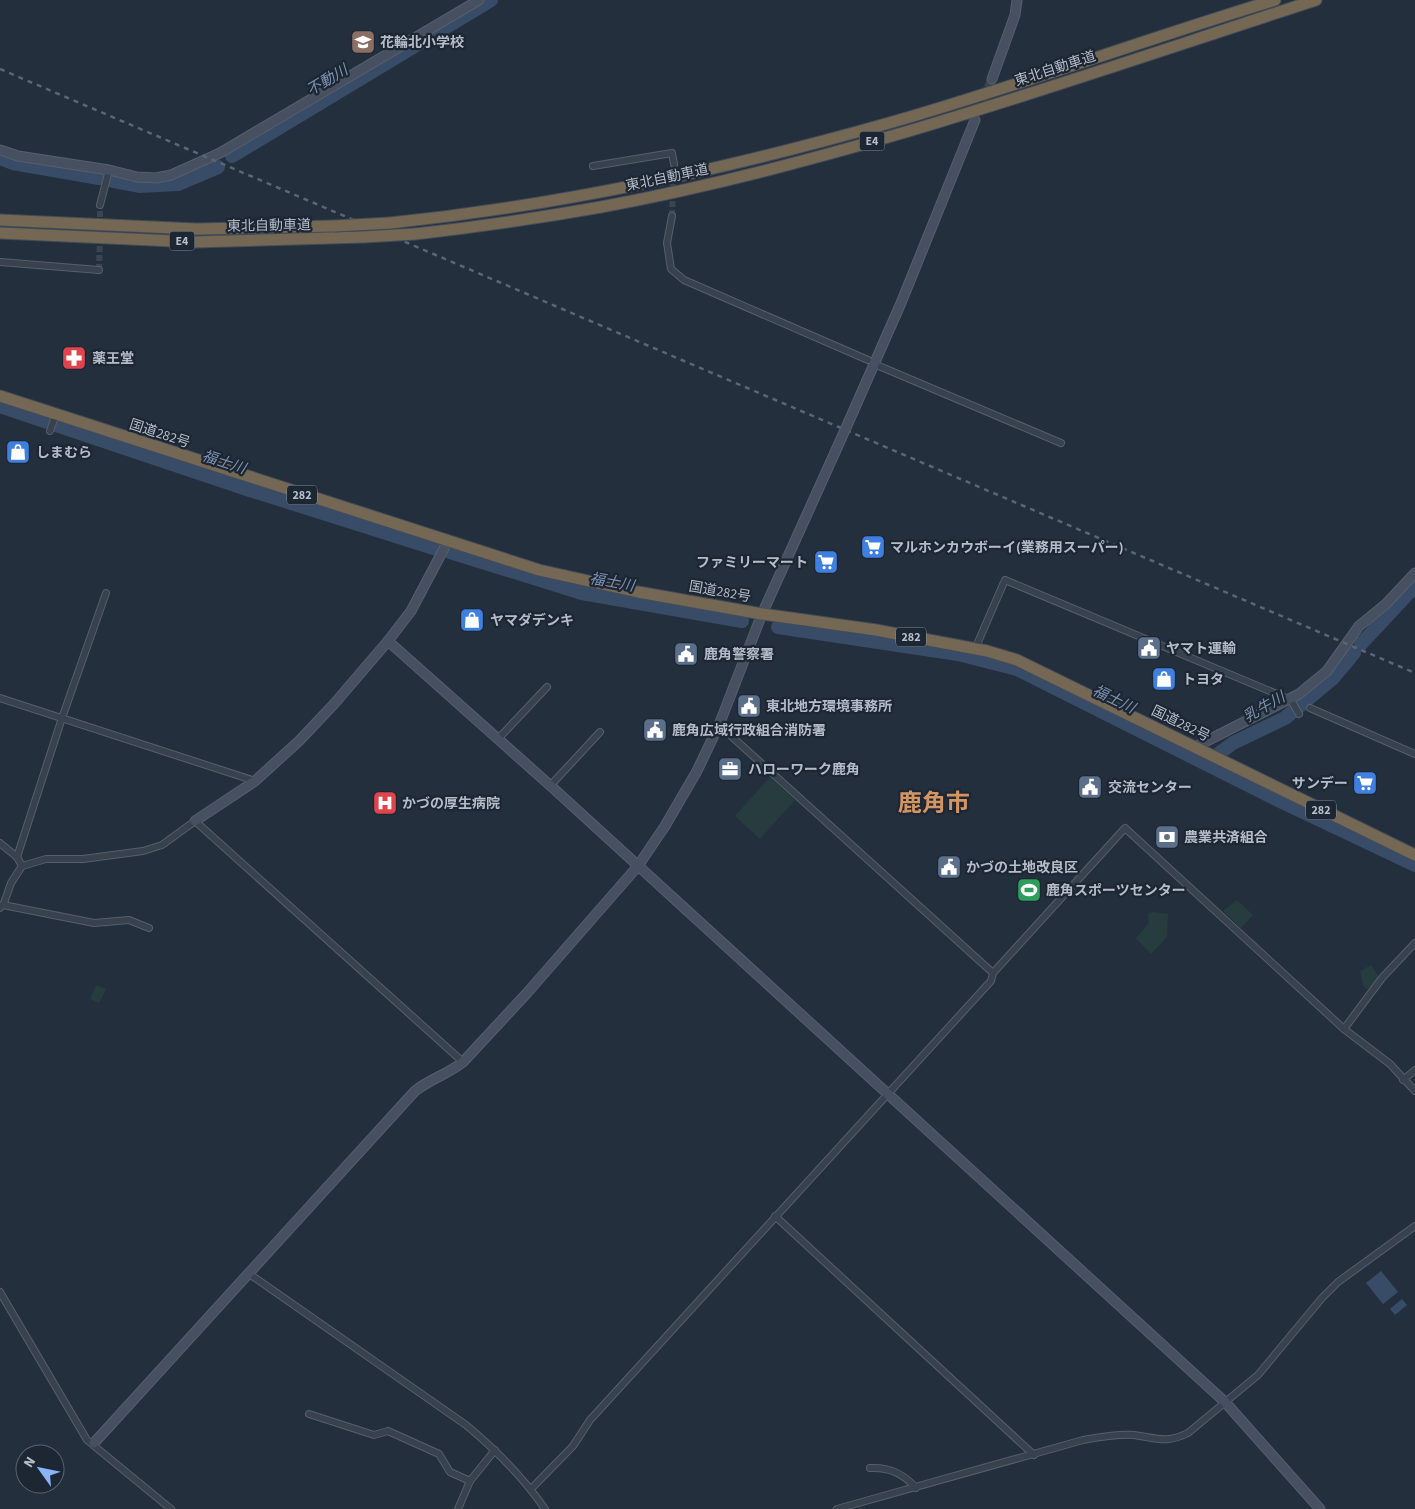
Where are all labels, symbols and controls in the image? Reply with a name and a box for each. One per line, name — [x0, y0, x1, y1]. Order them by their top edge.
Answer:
school or university icon: 花輪北小学校 — [350, 29, 376, 55]
place label: 花輪北小学校 — [380, 33, 464, 53]
street label: 東北自動車道 — [1012, 46, 1098, 91]
water label: 不動川 — [303, 59, 354, 101]
road number: E4 — [860, 132, 884, 150]
street label: 東北自動車道 — [624, 159, 710, 196]
street label: 東北自動車道 — [227, 215, 311, 237]
road number: E4 — [170, 232, 194, 250]
pharmacy icon: 薬王堂 — [61, 345, 87, 371]
place label: 薬王堂 — [92, 349, 134, 369]
street label: 国道282号 — [127, 415, 193, 453]
shop icon: しまむら — [5, 439, 31, 465]
place label: しまむら — [36, 443, 92, 463]
water label: 福士川 — [199, 446, 250, 480]
road number: 282 — [287, 486, 317, 504]
supermarket icon: マルホンカウボーイ(業務用スーパー) — [860, 534, 886, 560]
place label: マルホンカウボーイ(業務用スーパー) — [890, 538, 1124, 558]
supermarket icon: ファミリーマート — [813, 549, 839, 575]
place label: ファミリーマート — [696, 553, 808, 573]
water label: 福士川 — [588, 568, 638, 597]
street label: 国道282号 — [687, 577, 753, 607]
shop icon: ヤマダデンキ — [459, 607, 485, 633]
place label: ヤマダデンキ — [490, 611, 574, 631]
road number: 282 — [896, 628, 926, 646]
public building icon: ヤマト運輸 — [1136, 635, 1162, 661]
place label: ヤマト運輸 — [1166, 639, 1236, 659]
public building icon: 鹿角警察署 — [673, 641, 699, 667]
place label: 鹿角警察署 — [704, 645, 774, 665]
shop icon: トヨタ — [1151, 666, 1177, 692]
place label: トヨタ — [1182, 670, 1224, 690]
water label: 福士川 — [1089, 680, 1140, 720]
water label: 乳牛川 — [1240, 686, 1291, 728]
public building icon: 東北地方環境事務所 — [736, 693, 762, 719]
place label: 東北地方環境事務所 — [766, 697, 892, 717]
street label: 国道282号 — [1148, 701, 1213, 747]
public building icon: 鹿角広域行政組合消防署 — [642, 717, 668, 743]
place label: 鹿角広域行政組合消防署 — [672, 721, 826, 741]
office icon: ハローワーク鹿角 — [717, 756, 743, 782]
place label: ハローワーク鹿角 — [748, 760, 860, 780]
supermarket icon: サンデー — [1352, 770, 1378, 796]
public building icon: 交流センター — [1077, 774, 1103, 800]
place label: サンデー — [1292, 774, 1348, 794]
place label: 交流センター — [1108, 778, 1192, 798]
district label: 鹿角市 — [898, 786, 970, 821]
hospital icon: かづの厚生病院 — [372, 790, 398, 816]
place label: かづの厚生病院 — [402, 794, 500, 814]
road number: 282 — [1306, 800, 1336, 820]
bank icon: 農業共済組合 — [1154, 824, 1180, 850]
place label: 農業共済組合 — [1184, 828, 1268, 848]
public building icon: かづの土地改良区 — [936, 854, 962, 880]
place label: かづの土地改良区 — [966, 858, 1078, 878]
sports icon: 鹿角スポーツセンター — [1016, 877, 1042, 903]
place label: 鹿角スポーツセンター — [1046, 881, 1186, 901]
north arrow — [15, 1444, 65, 1494]
text: N — [19, 1453, 41, 1472]

